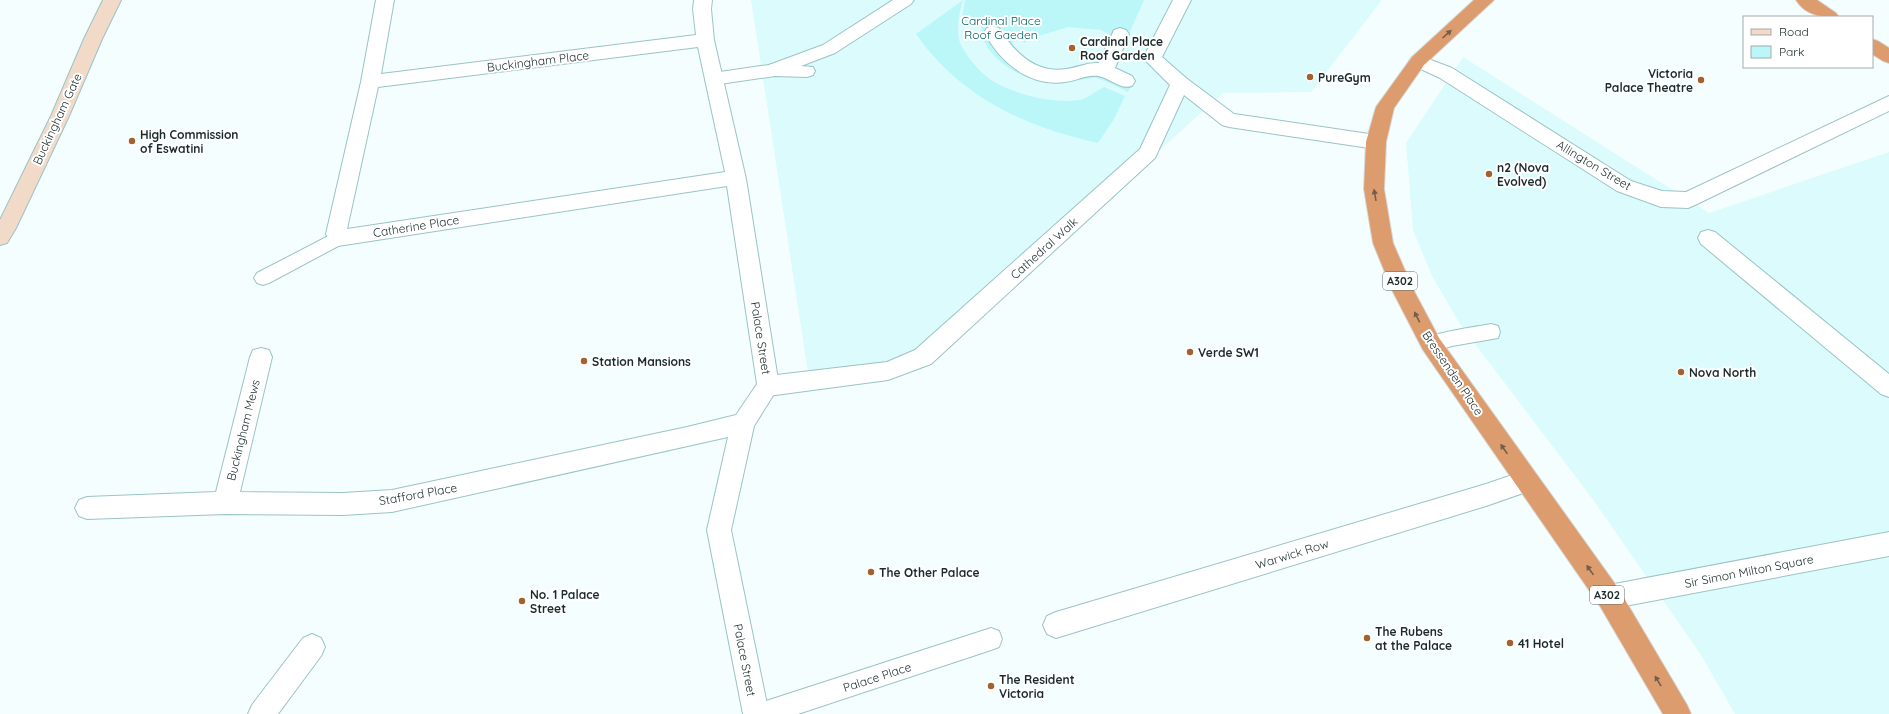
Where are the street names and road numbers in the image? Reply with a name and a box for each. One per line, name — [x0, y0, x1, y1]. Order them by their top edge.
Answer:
street label: Buckingham Place — [486, 47, 590, 75]
street label: Buckingham Gate — [29, 71, 85, 167]
street label: Allington Street — [1554, 137, 1634, 193]
street label: Catherine Place — [372, 212, 460, 240]
street label: Cathedral Walk — [1007, 214, 1081, 282]
road number: A302 — [1383, 272, 1417, 290]
street label: Palace Street — [748, 301, 774, 375]
street label: Bressenden Place — [1419, 328, 1487, 418]
street label: Buckingham Mews — [223, 377, 263, 482]
street label: Stafford Place — [378, 480, 458, 508]
street label: Warwick Row — [1254, 536, 1330, 572]
street label: Sir Simon Milton Square — [1683, 551, 1815, 591]
road number: A302 — [1590, 586, 1624, 604]
street label: Palace Street — [731, 623, 759, 697]
street label: Palace Place — [841, 659, 913, 695]

